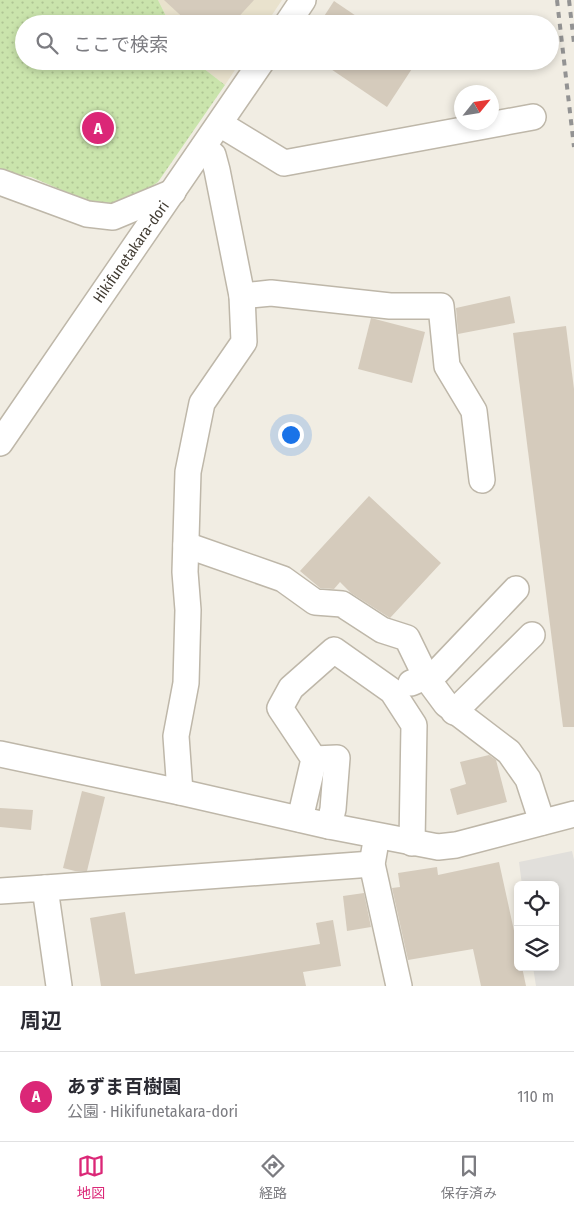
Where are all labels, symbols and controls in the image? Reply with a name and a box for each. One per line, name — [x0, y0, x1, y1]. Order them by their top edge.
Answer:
search box — [15, 15, 559, 70]
icon: search — [33, 29, 61, 57]
text: ここで検索 — [73, 33, 168, 56]
north arrow — [454, 85, 499, 130]
pin: A — [82, 109, 114, 147]
street label: Hikifunetakara-dori — [89, 198, 173, 306]
your location — [278, 422, 304, 448]
map controls — [514, 881, 559, 971]
button: locate — [514, 881, 559, 926]
button: layers — [514, 926, 559, 971]
text: 周辺 — [20, 1008, 62, 1034]
text: あずま百樹園 — [67, 1075, 181, 1098]
text: A — [32, 1087, 40, 1106]
text: 110 m — [517, 1087, 554, 1106]
text: 公園 · Hikifunetakara-dori — [67, 1102, 238, 1121]
tab: 地図 — [77, 1152, 105, 1202]
tab: 経路 — [259, 1152, 287, 1202]
tab: 保存済み — [441, 1152, 497, 1202]

